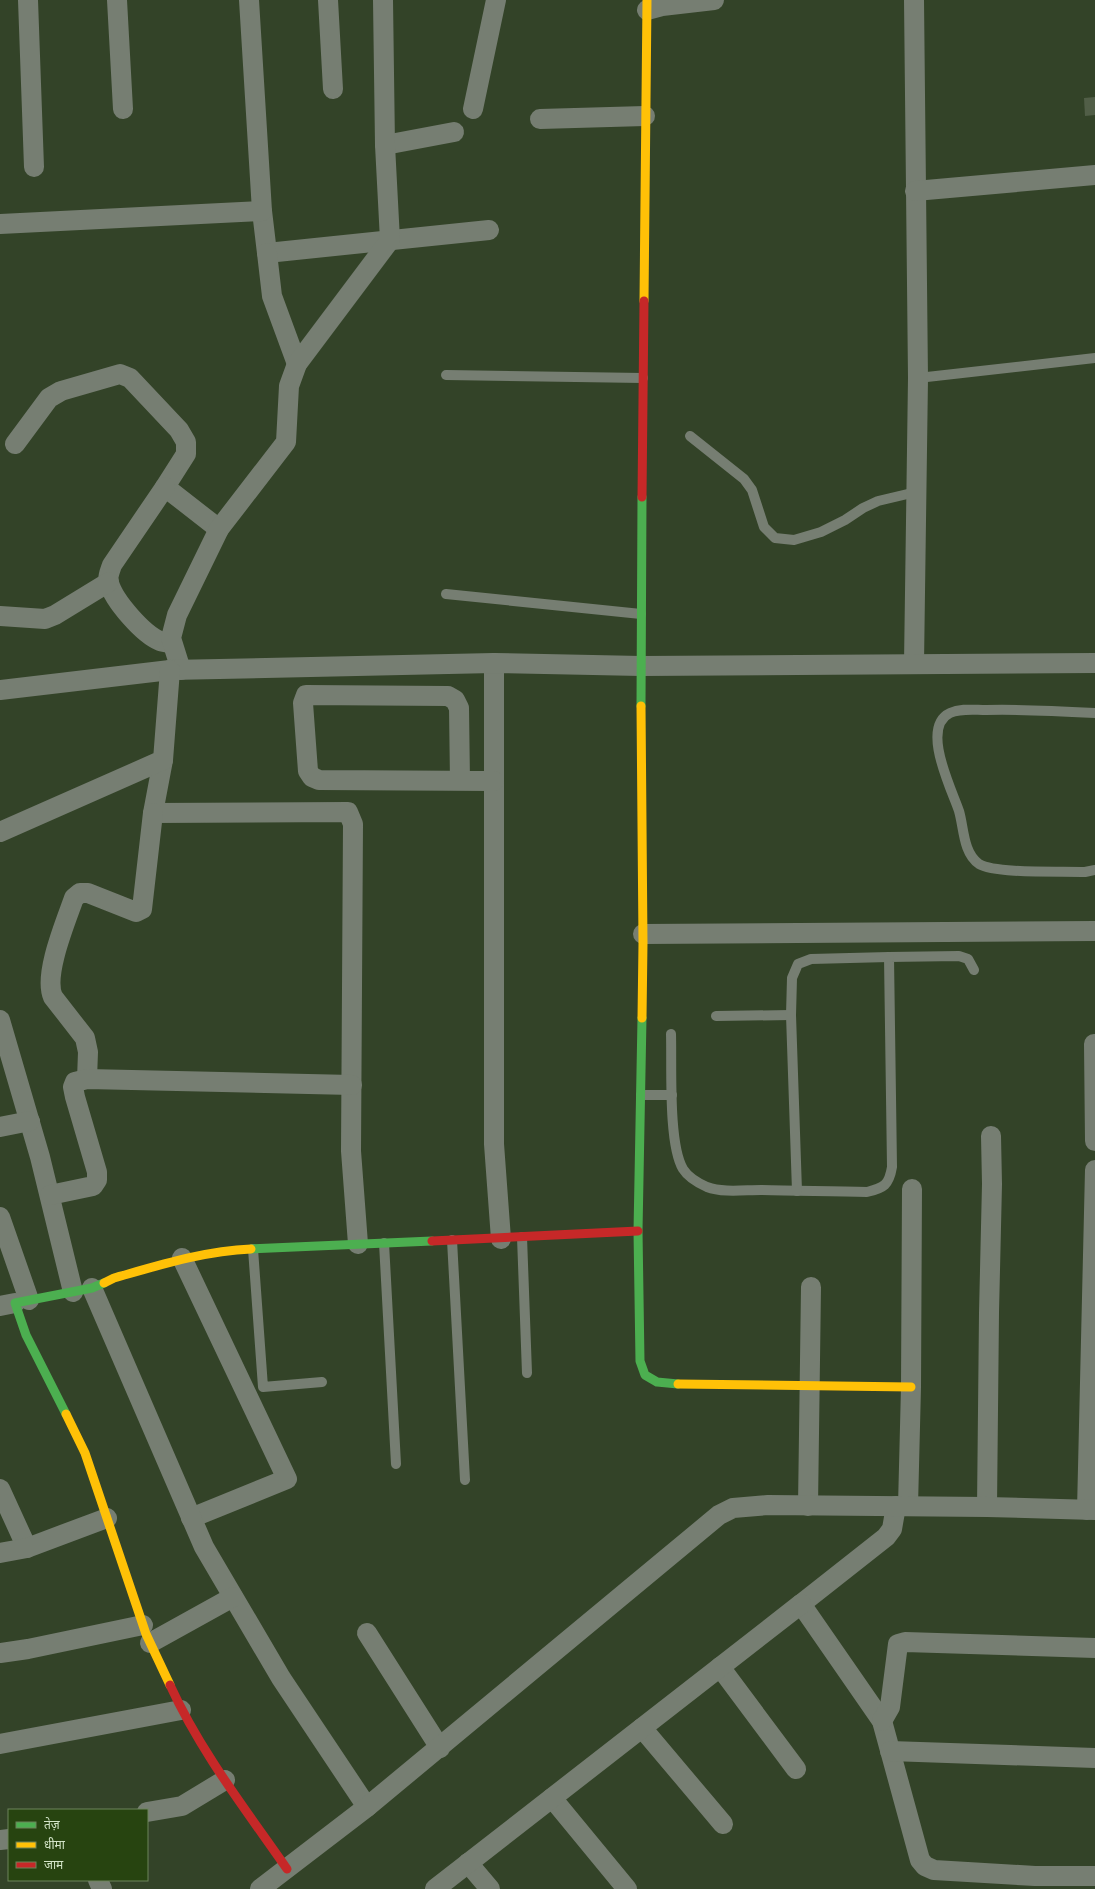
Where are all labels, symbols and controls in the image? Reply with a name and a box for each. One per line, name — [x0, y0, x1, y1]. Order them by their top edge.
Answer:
legend — [8, 1809, 148, 1881]
text: तेज़ — [44, 1817, 61, 1832]
text: धीमा — [44, 1837, 66, 1852]
text: जाम — [44, 1858, 64, 1872]

